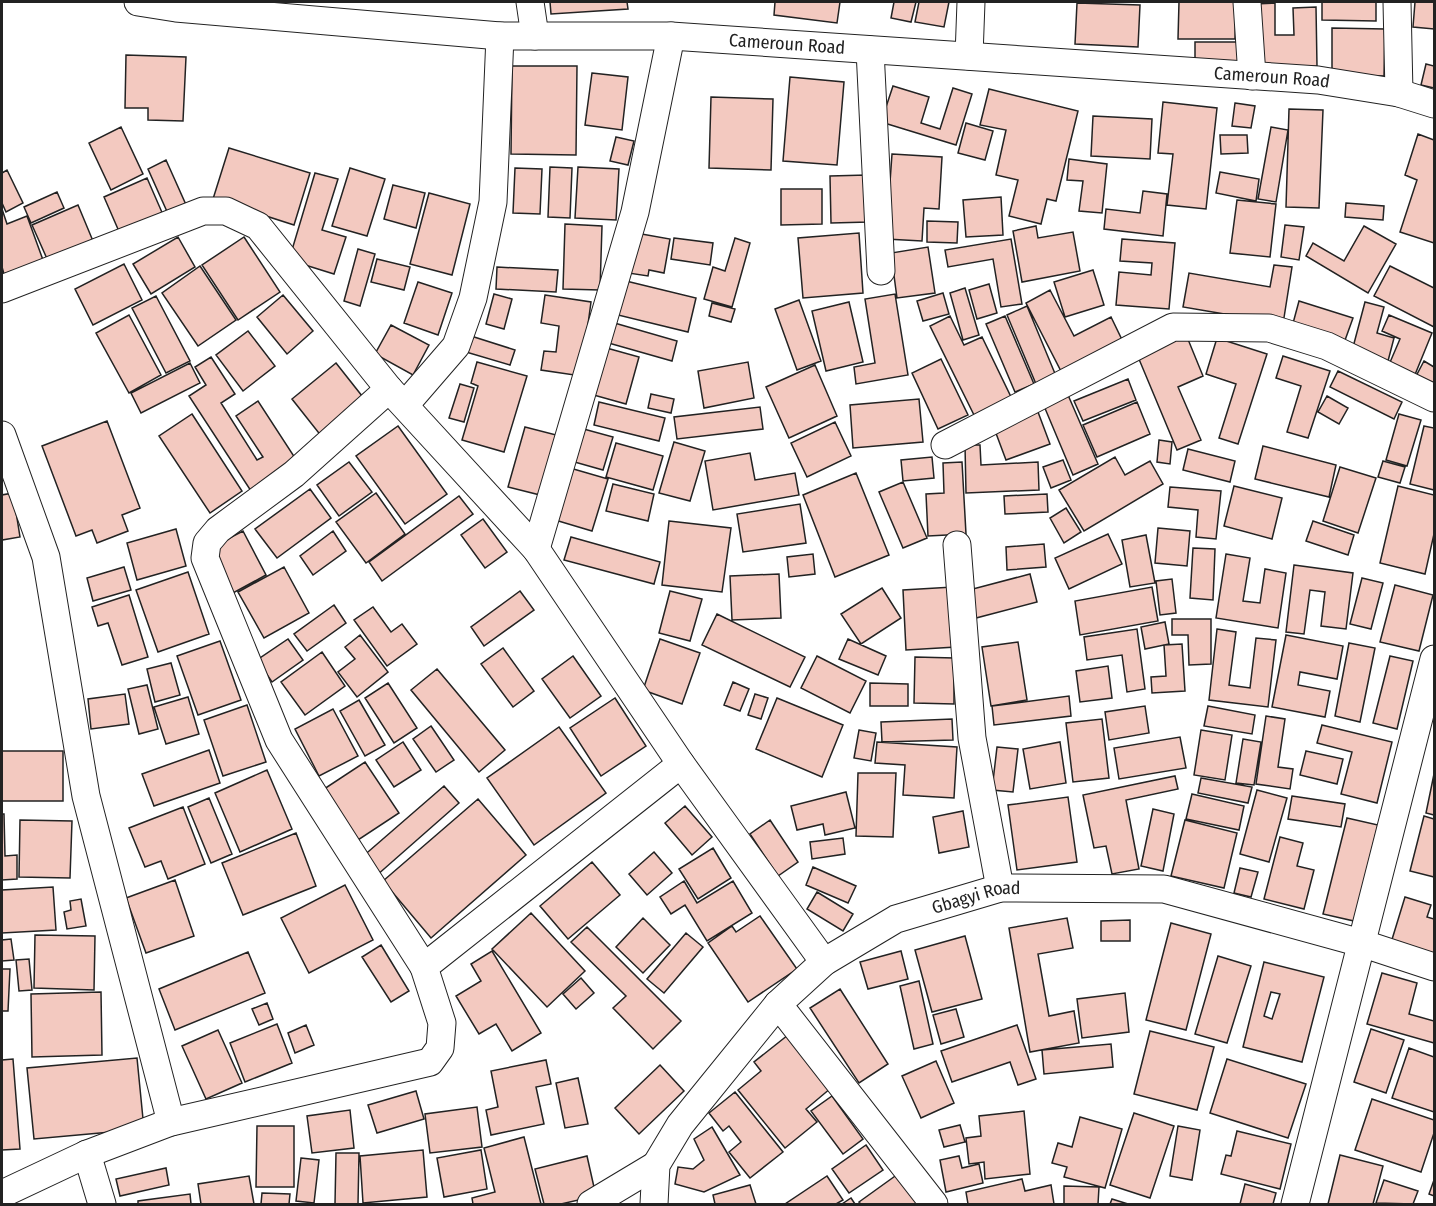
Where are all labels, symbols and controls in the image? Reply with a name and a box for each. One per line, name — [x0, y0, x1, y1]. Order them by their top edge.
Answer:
street label: Cameroun Road — [728, 29, 846, 59]
street label: Cameroun Road — [1213, 62, 1332, 93]
street label: Gbagyi Road — [929, 877, 1020, 919]

